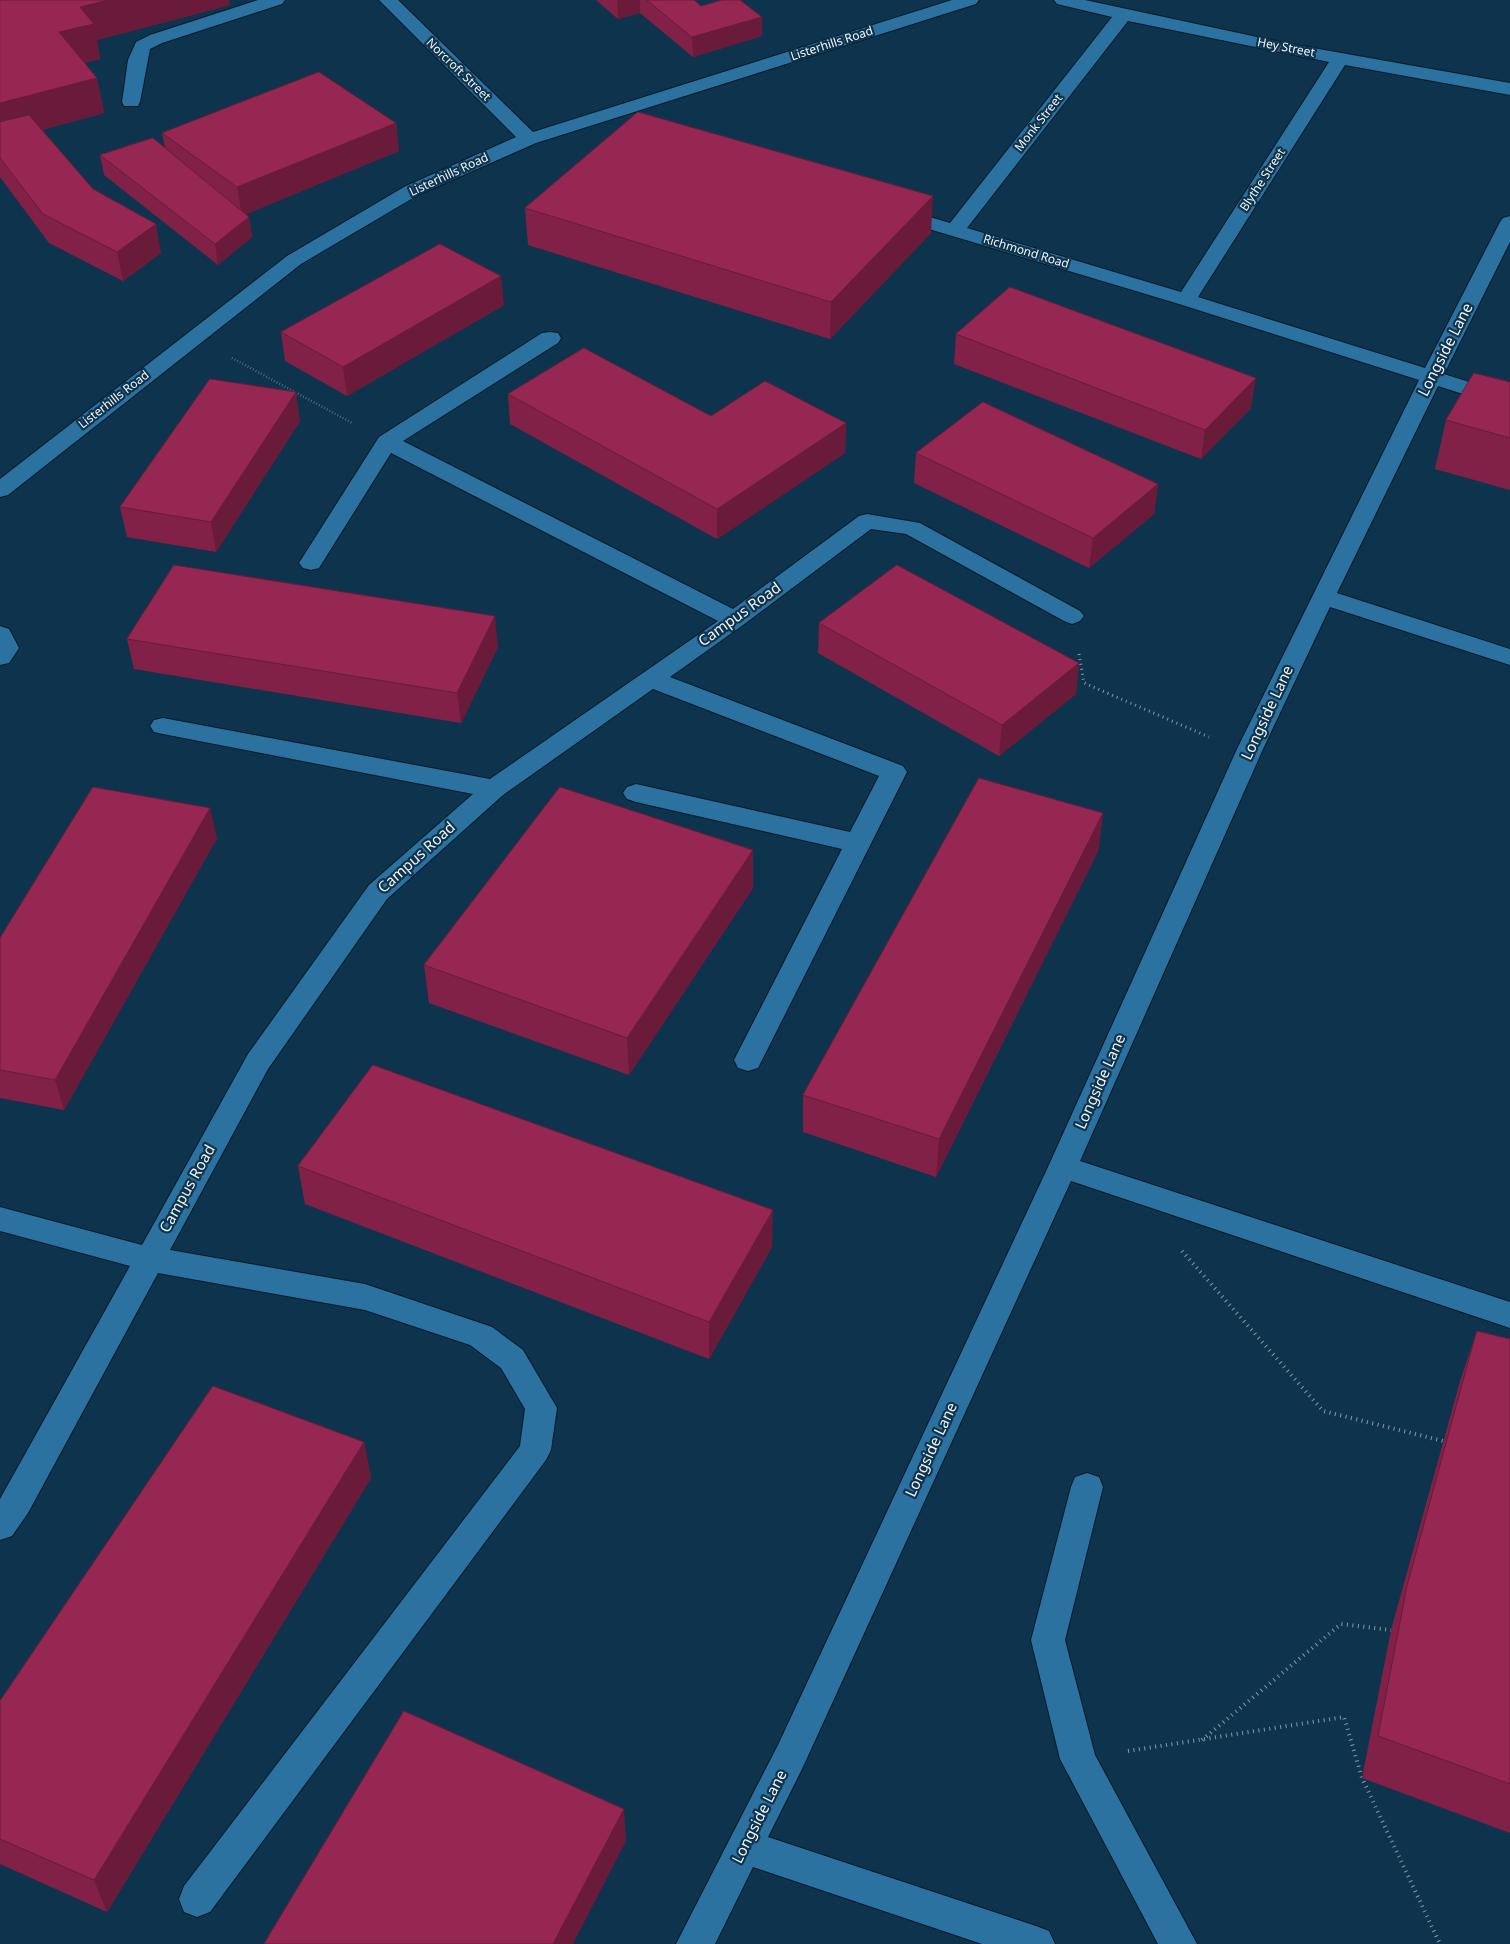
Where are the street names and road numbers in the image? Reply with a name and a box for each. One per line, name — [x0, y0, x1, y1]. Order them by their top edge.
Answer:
street label: Listerhills Road — [789, 24, 875, 64]
street label: Hey Street — [1256, 35, 1316, 61]
street label: Norcroft Street — [423, 36, 493, 104]
street label: Monk Street — [1012, 92, 1066, 154]
street label: Blythe Street — [1237, 146, 1289, 214]
street label: Listerhills Road — [407, 150, 491, 200]
street label: Richmond Road — [981, 232, 1071, 272]
street label: Longside Lane — [1415, 300, 1477, 400]
street label: Listerhills Road — [76, 368, 152, 432]
street label: Campus Road — [695, 579, 785, 651]
street label: Longside Lane — [1238, 663, 1298, 763]
street label: Campus Road — [375, 819, 459, 897]
street label: Longside Lane — [1072, 1032, 1130, 1132]
street label: Campus Road — [156, 1142, 220, 1236]
street label: Longside Lane — [902, 1400, 962, 1500]
street label: Longside Lane — [729, 1767, 791, 1867]

